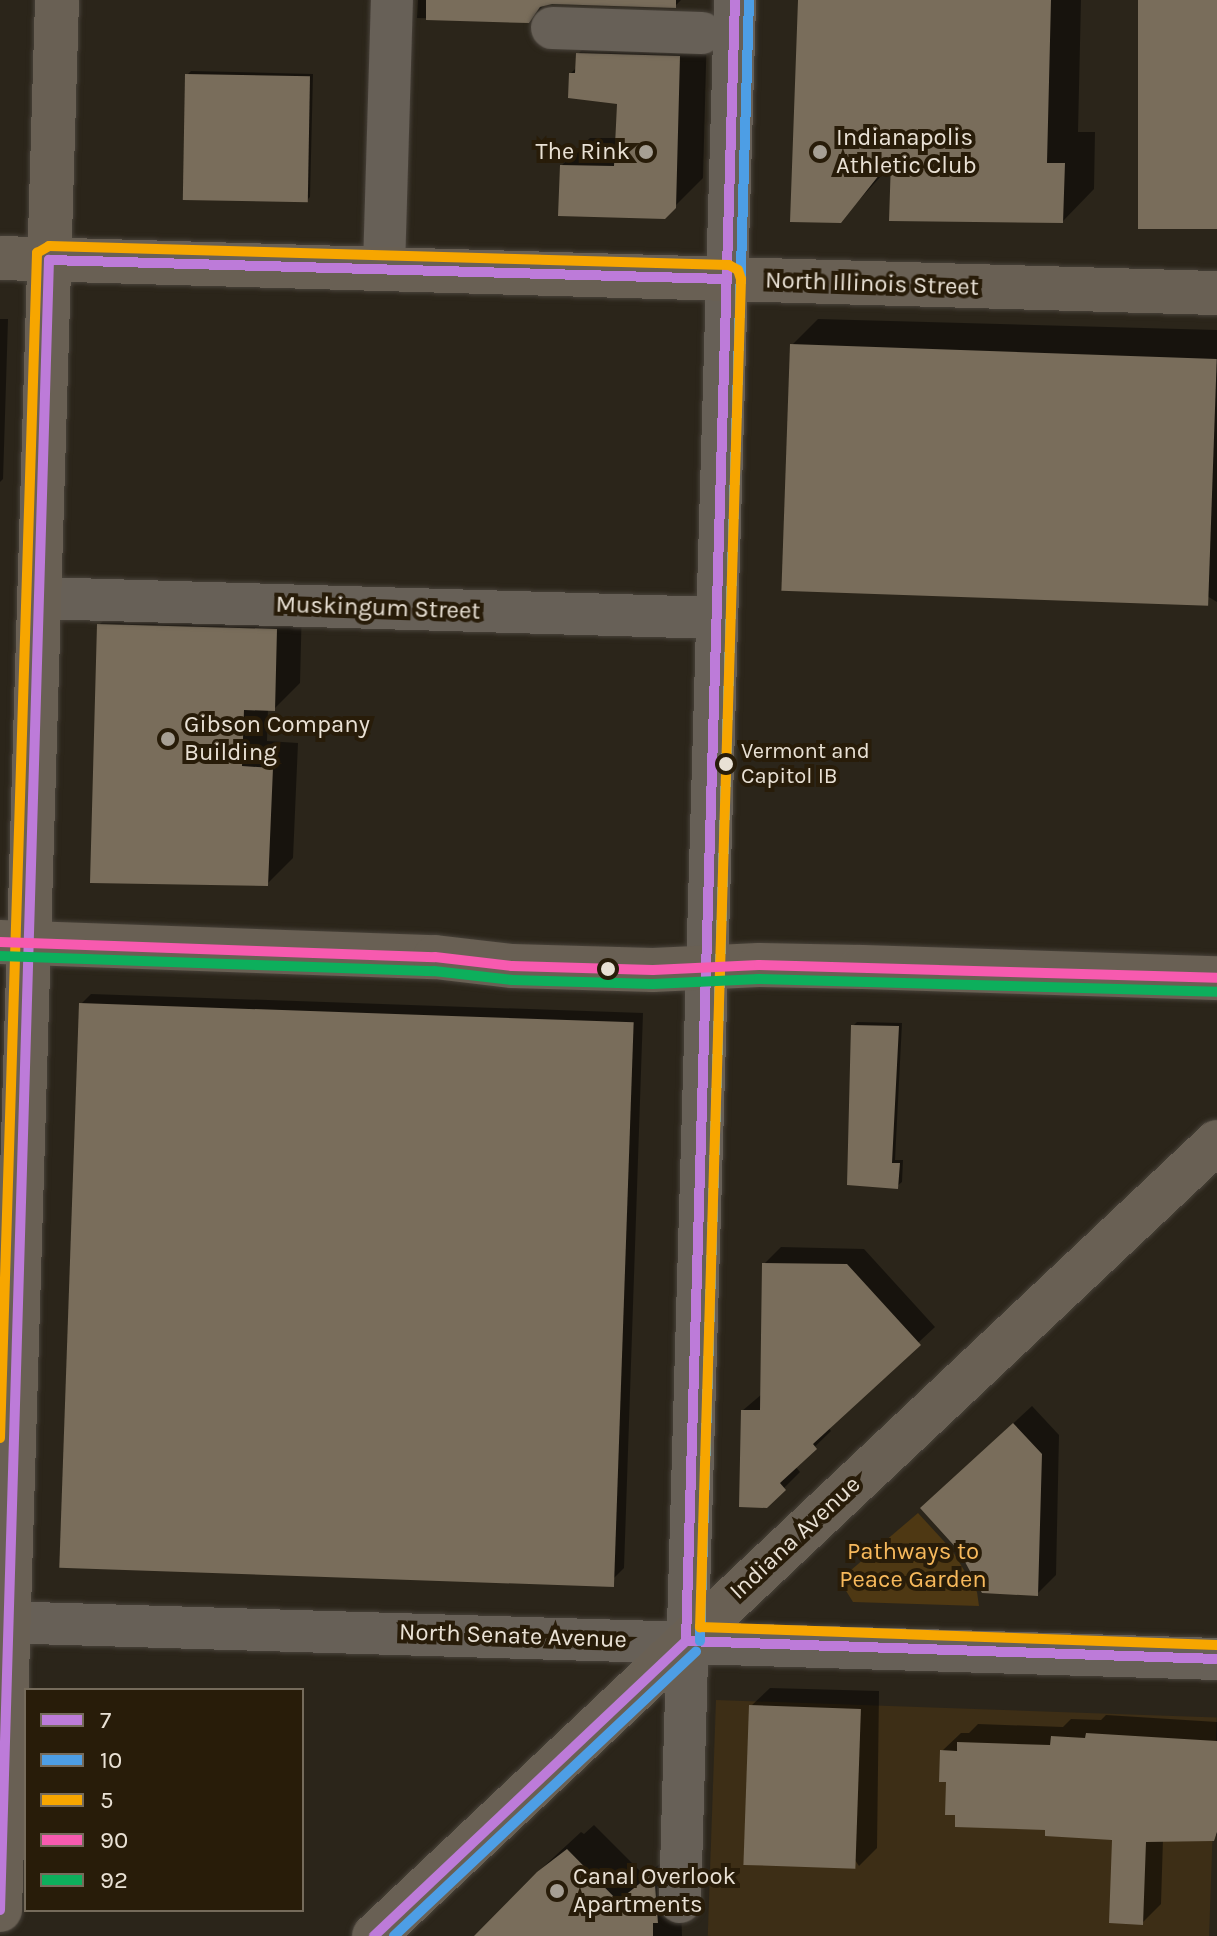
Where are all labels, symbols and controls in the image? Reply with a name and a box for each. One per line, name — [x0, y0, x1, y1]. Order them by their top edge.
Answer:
place label: Indianapolis Athletic Club — [836, 124, 977, 180]
place label: The Rink — [536, 138, 630, 166]
marker: The Rink — [637, 143, 655, 161]
marker: Indianapolis Athletic Club — [811, 143, 829, 161]
street label: North Illinois Street — [765, 266, 979, 302]
street label: Muskingum Street — [275, 590, 481, 626]
place label: Gibson Company Building — [184, 711, 370, 767]
marker: Gibson Company Building — [159, 730, 177, 748]
place label: Vermont and Capitol IB — [741, 738, 870, 790]
marker: Vermont and Capitol IB — [718, 756, 734, 772]
unlabelled marker — [600, 961, 616, 977]
street label: Indiana Avenue — [724, 1470, 866, 1606]
park label: Pathways to Peace Garden — [839, 1538, 987, 1594]
street label: North Senate Avenue — [399, 1618, 627, 1654]
legend — [24, 1688, 304, 1912]
text: 7 — [100, 1706, 111, 1734]
text: 10 — [100, 1746, 122, 1774]
text: 5 — [100, 1786, 114, 1814]
text: 90 — [100, 1826, 128, 1854]
place label: Canal Overlook Apartments — [573, 1863, 736, 1919]
text: 92 — [100, 1866, 128, 1894]
marker: Canal Overlook Apartments — [548, 1882, 566, 1900]

